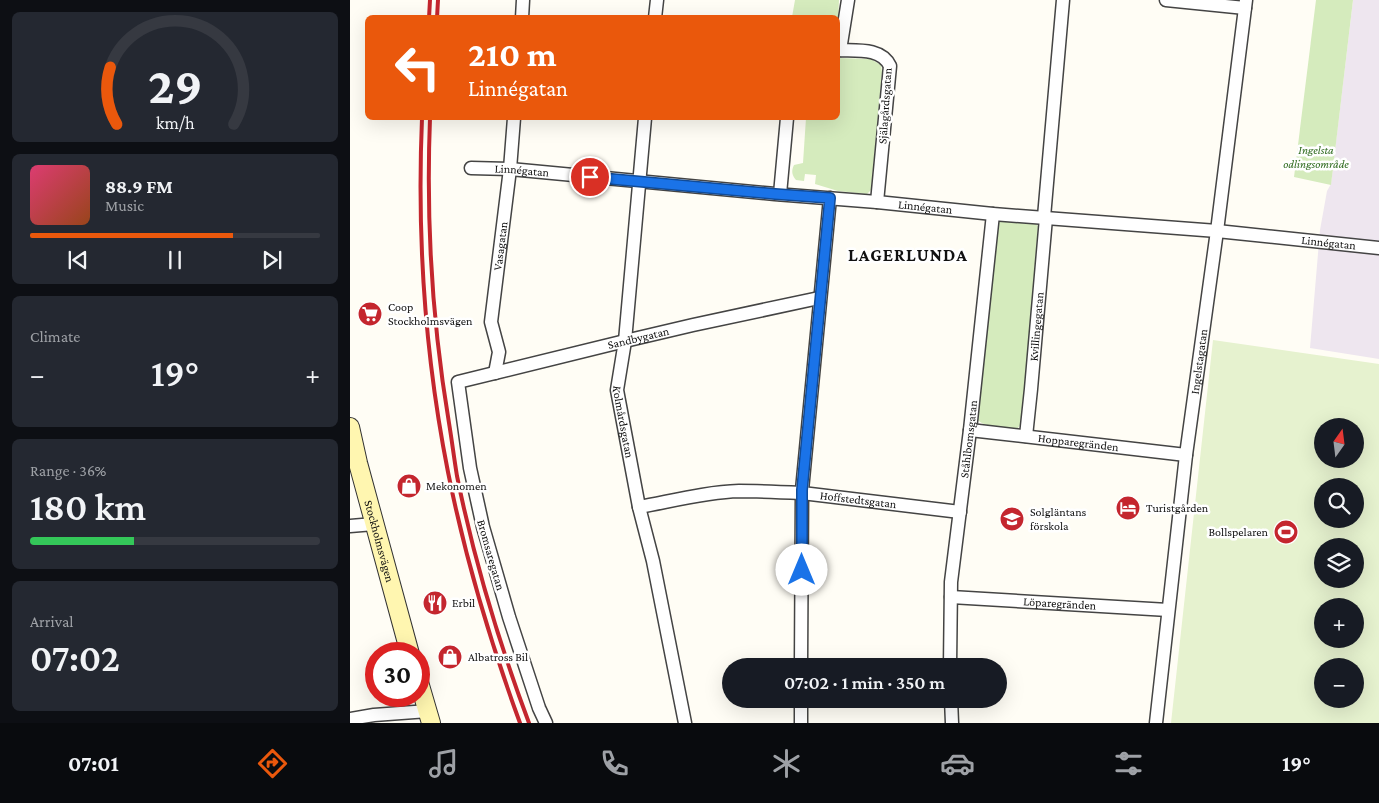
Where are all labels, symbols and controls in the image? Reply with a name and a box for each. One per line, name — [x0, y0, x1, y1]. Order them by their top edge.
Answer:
icon: left — [385, 35, 450, 100]
text: 210 m — [468, 35, 557, 74]
text: 29 — [148, 56, 202, 114]
street label: Själagårdsgatan — [875, 67, 895, 145]
text: Linnégatan — [468, 76, 568, 101]
text: km/h — [156, 113, 195, 133]
park label: Ingelsta odlingsområde — [1283, 143, 1349, 171]
pin — [569, 156, 611, 198]
street label: Linnégatan — [495, 162, 550, 180]
icon: arrive — [576, 163, 604, 191]
text: 88.9 FM — [105, 176, 173, 197]
text: Music — [105, 197, 144, 214]
street label: Linnégatan — [897, 197, 954, 217]
street label: Vasagatan — [490, 220, 510, 271]
street label: Linnégatan — [1301, 233, 1357, 253]
district label: LAGERLUNDA — [848, 245, 968, 265]
icon: previous — [64, 246, 92, 274]
icon: pause — [161, 246, 189, 274]
icon: next — [258, 246, 286, 274]
street label: Kvillingegatan — [1026, 291, 1047, 362]
place label: Coop Stockholmsvägen — [388, 300, 473, 328]
supermarket icon: Coop Stockholmsvägen — [357, 301, 383, 327]
street label: Sandbygatan — [606, 324, 671, 352]
text: Climate — [30, 328, 80, 345]
street label: Ingelstagatan — [1187, 328, 1210, 395]
text: 19° — [151, 352, 199, 394]
text: − — [30, 359, 45, 390]
text: + — [305, 359, 320, 390]
street label: Kolmårdsgatan — [610, 385, 637, 460]
street label: Ståhlbomsgatan — [957, 399, 980, 479]
north arrow — [1314, 418, 1364, 468]
map controls — [1314, 418, 1364, 708]
street label: Hopparegränden — [1037, 431, 1120, 454]
text: Range · 36% — [30, 462, 106, 479]
shop icon: Mekonomen — [396, 473, 422, 499]
button: search — [1314, 478, 1364, 528]
place label: Mekonomen — [426, 479, 487, 493]
text: 180 km — [30, 486, 146, 528]
street label: Hoffstedtsgatan — [819, 488, 898, 511]
hotel icon: Turistgården — [1115, 495, 1141, 521]
street label: Stockholmsvägen — [361, 499, 397, 584]
place label: Turistgården — [1146, 501, 1209, 515]
place label: Solgläntans förskola — [1030, 505, 1087, 533]
school or university icon: Solgläntans förskola — [999, 506, 1025, 532]
street label: Bromsaregatan — [474, 518, 508, 593]
sports icon: Bollspelaren — [1273, 519, 1299, 545]
place label: Bollspelaren — [1208, 525, 1269, 539]
button: layers — [1314, 538, 1364, 588]
position arrow — [775, 543, 827, 595]
restaurant icon: Erbil — [422, 590, 448, 616]
street label: Löparegränden — [1023, 594, 1097, 613]
place label: Erbil — [452, 596, 475, 610]
button: + — [1314, 598, 1364, 648]
text: Arrival — [30, 613, 74, 630]
text: 07:02 — [30, 637, 120, 679]
speed limit sign: 30 — [365, 642, 430, 707]
shop icon: Albatross Bil — [437, 644, 463, 670]
place label: Albatross Bil — [468, 650, 528, 664]
button: − — [1314, 658, 1364, 708]
text: 07:02 · 1 min · 350 m — [784, 672, 945, 693]
icon: directions — [255, 746, 290, 781]
icon: music — [426, 746, 461, 781]
icon: phone — [597, 746, 632, 781]
icon: climate — [769, 746, 804, 781]
icon: car — [940, 746, 975, 781]
icon: filters — [1111, 746, 1146, 781]
text: 07:01 — [68, 751, 119, 776]
text: 19° — [1282, 751, 1311, 776]

